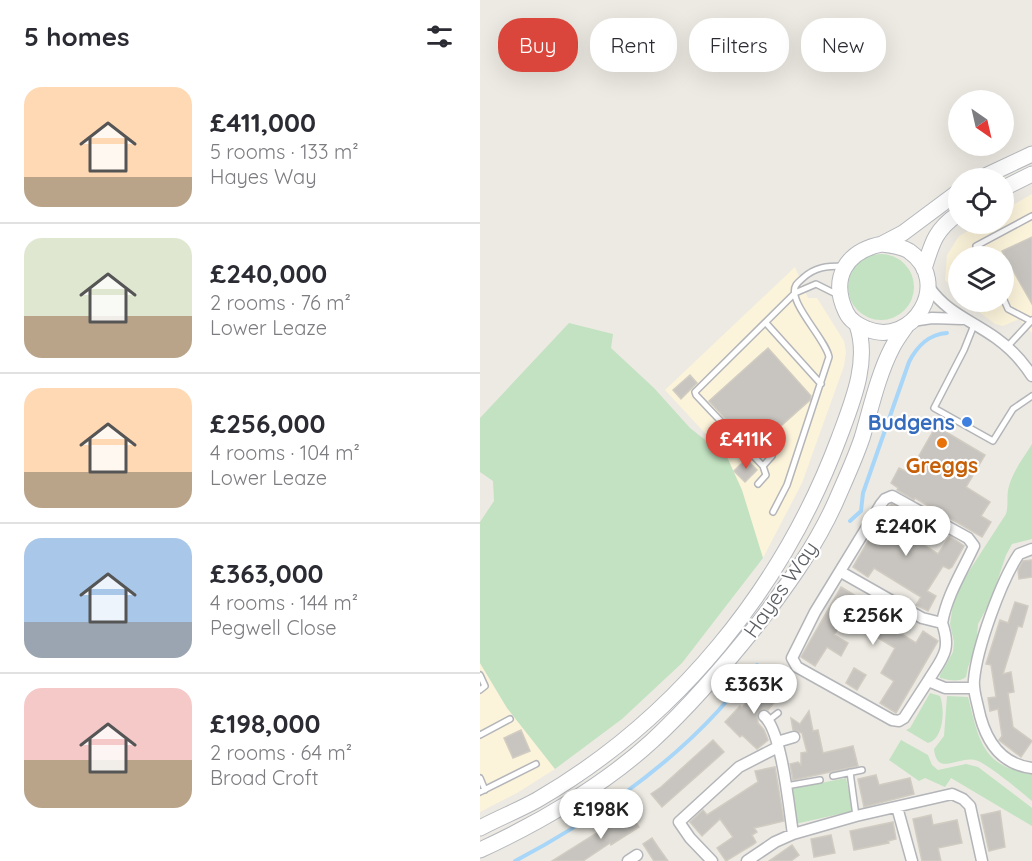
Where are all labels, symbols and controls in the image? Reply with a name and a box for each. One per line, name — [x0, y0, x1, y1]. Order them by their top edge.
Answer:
chip: Buy — [498, 18, 578, 72]
chip: Rent — [590, 18, 677, 72]
chip: Filters — [689, 18, 789, 72]
chip: New — [801, 18, 886, 72]
text: 5 homes — [24, 20, 130, 53]
icon: filters — [423, 20, 456, 53]
north arrow — [948, 90, 1014, 156]
map controls — [948, 90, 1014, 312]
text: £411,000 — [210, 106, 316, 139]
icon: home — [72, 111, 144, 183]
text: 5 rooms · 133 m² — [210, 139, 359, 164]
text: Hayes Way — [210, 164, 317, 189]
button: locate — [948, 168, 1014, 234]
button: layers — [948, 246, 1014, 312]
text: £240,000 — [210, 257, 327, 290]
icon: home — [72, 262, 144, 334]
text: 2 rooms · 76 m² — [210, 290, 351, 315]
text: Lower Leaze — [210, 315, 327, 340]
text: £256,000 — [210, 407, 325, 440]
place label: Budgens — [868, 409, 955, 435]
icon: home — [72, 412, 144, 484]
marker: Budgens — [960, 415, 974, 429]
pin: £411K — [704, 419, 788, 470]
text: £411K — [720, 426, 772, 451]
marker: Greggs — [935, 436, 949, 450]
text: 4 rooms · 104 m² — [210, 440, 360, 465]
place label: Greggs — [906, 452, 978, 478]
text: Lower Leaze — [210, 465, 327, 490]
pin: £240K — [864, 506, 948, 557]
text: £240K — [876, 513, 937, 538]
street label: Hayes Way — [737, 536, 823, 642]
text: £363,000 — [210, 557, 324, 590]
icon: home — [72, 562, 144, 634]
text: 4 rooms · 144 m² — [210, 590, 358, 615]
pin: £256K — [831, 595, 915, 646]
text: £256K — [843, 602, 903, 627]
text: Pegwell Close — [210, 615, 337, 640]
pin: £363K — [712, 664, 796, 715]
text: £363K — [725, 671, 783, 696]
text: £198,000 — [210, 707, 320, 740]
icon: home — [72, 712, 144, 784]
text: 2 rooms · 64 m² — [210, 740, 352, 765]
text: Broad Croft — [210, 765, 319, 790]
pin: £198K — [559, 789, 643, 840]
text: £198K — [573, 796, 629, 821]

